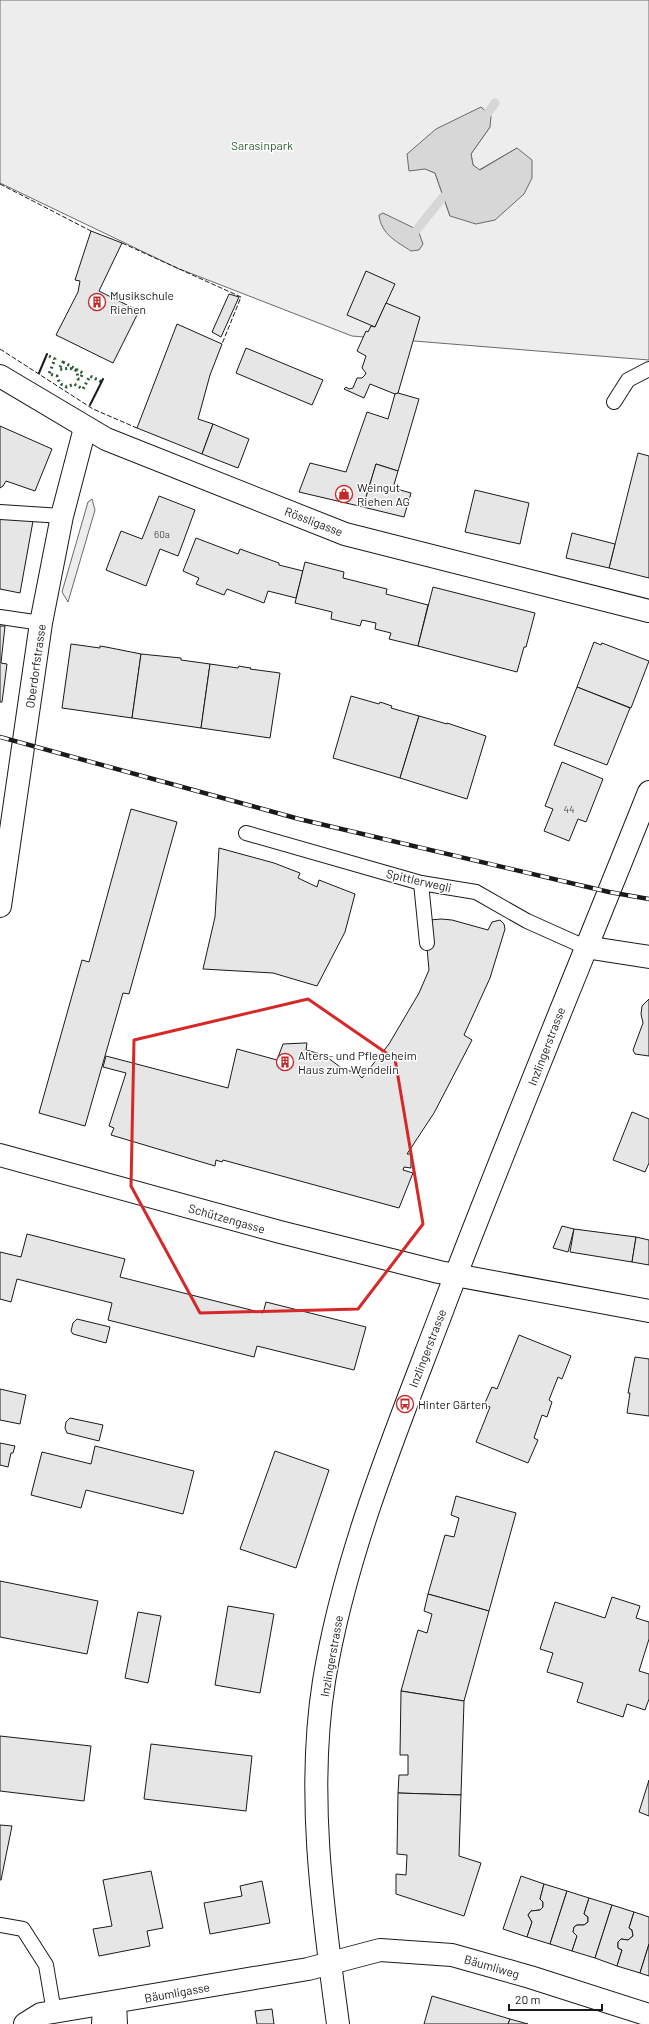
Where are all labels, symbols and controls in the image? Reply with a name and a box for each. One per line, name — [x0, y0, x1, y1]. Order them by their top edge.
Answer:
park label: Sarasinpark — [231, 138, 293, 152]
place label: Musikschule Riehen — [110, 288, 174, 316]
building icon: Musikschule Riehen — [87, 292, 107, 312]
place label: Weingut Riehen AG — [357, 480, 410, 508]
shop icon: Weingut Riehen AG — [334, 484, 354, 504]
street label: Rössligasse — [283, 503, 345, 539]
house number: 60a — [154, 528, 170, 540]
street label: Oberdorfstrasse — [22, 623, 48, 709]
house number: 44 — [563, 803, 575, 815]
street label: Spittlerwegli — [385, 866, 453, 894]
street label: Inzlingerstrasse — [525, 1005, 567, 1087]
place label: Alters- und Pflegeheim Haus zum Wendelin — [298, 1048, 417, 1076]
building icon: Alters- und Pflegeheim Haus zum Wendelin — [275, 1052, 295, 1072]
street label: Schützengasse — [187, 1200, 267, 1236]
street label: Inzlingerstrasse — [406, 1307, 448, 1389]
bus stop icon: Hinter Gärten — [395, 1394, 415, 1414]
place label: Hinter Gärten — [418, 1397, 488, 1411]
street label: Inzlingerstrasse — [317, 1614, 345, 1698]
street label: Bäumliweg — [463, 1951, 521, 1981]
street label: Bäumligasse — [143, 1979, 211, 2005]
scale bar — [509, 1986, 602, 2012]
text: 20 m — [515, 1992, 541, 2006]

